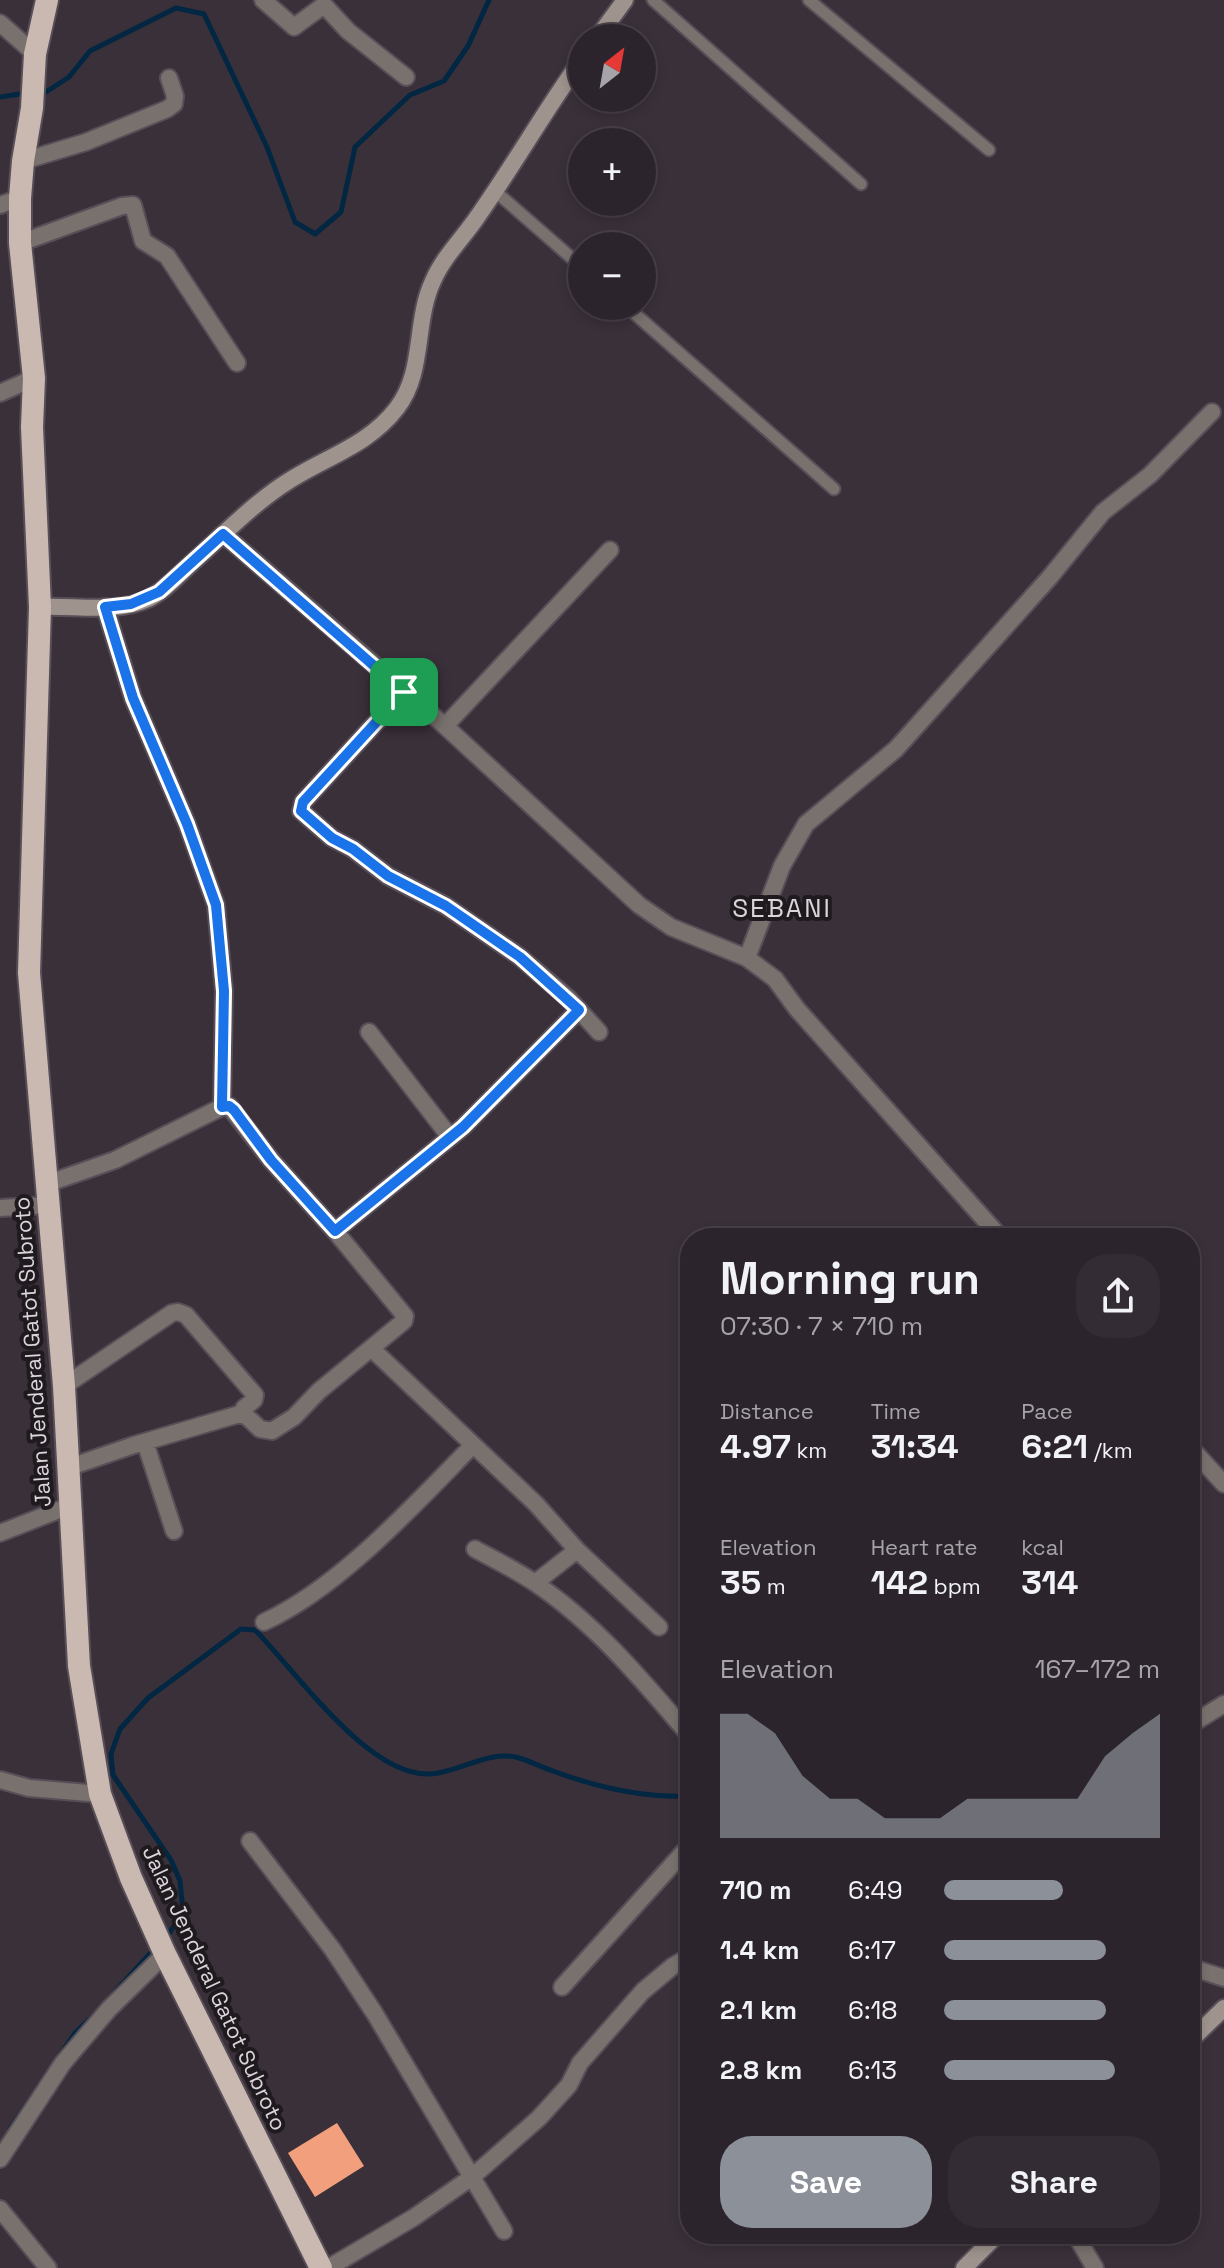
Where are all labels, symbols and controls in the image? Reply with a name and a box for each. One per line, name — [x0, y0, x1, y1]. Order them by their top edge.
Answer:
north arrow — [568, 24, 656, 112]
map controls — [568, 24, 656, 320]
button: + — [568, 128, 656, 216]
button: − — [568, 232, 656, 320]
pin — [370, 658, 438, 726]
icon: arrive — [382, 670, 426, 714]
district label: SEBANI — [732, 891, 832, 925]
street label: Jalan Jenderal Gatot Subroto — [7, 1196, 57, 1508]
text: Morning run — [720, 1251, 980, 1307]
button: share — [1076, 1254, 1160, 1338]
text: 07:30 · 7 × 710 m — [720, 1309, 923, 1343]
text: Distance — [720, 1397, 814, 1425]
text: Time — [871, 1397, 921, 1425]
text: Pace — [1021, 1397, 1073, 1425]
text: 4.97 — [720, 1425, 791, 1468]
text: 31:34 — [871, 1425, 959, 1468]
text: 6:21 — [1021, 1425, 1088, 1468]
text: km — [791, 1436, 827, 1464]
text: /km — [1088, 1436, 1133, 1464]
text: Elevation — [720, 1533, 816, 1561]
text: Heart rate — [871, 1533, 977, 1561]
text: kcal — [1021, 1533, 1064, 1561]
text: 35 — [720, 1561, 761, 1604]
text: 142 — [871, 1561, 928, 1604]
text: 314 — [1021, 1561, 1078, 1604]
text: m — [761, 1572, 786, 1600]
text: bpm — [928, 1572, 981, 1600]
text: Elevation — [720, 1652, 834, 1686]
text: 167–172 m — [1035, 1652, 1160, 1686]
street label: Jalan Jenderal Gatot Subroto — [137, 1841, 293, 2135]
text: 710 m — [720, 1873, 792, 1907]
text: 6:49 — [848, 1873, 903, 1907]
text: 1.4 km — [720, 1933, 800, 1967]
text: 6:17 — [848, 1933, 896, 1967]
text: 2.1 km — [720, 1993, 797, 2027]
text: 6:18 — [848, 1993, 898, 2027]
text: 2.8 km — [720, 2053, 802, 2087]
text: 6:13 — [848, 2053, 897, 2087]
button: Save — [720, 2136, 932, 2228]
button: Share — [948, 2136, 1160, 2228]

